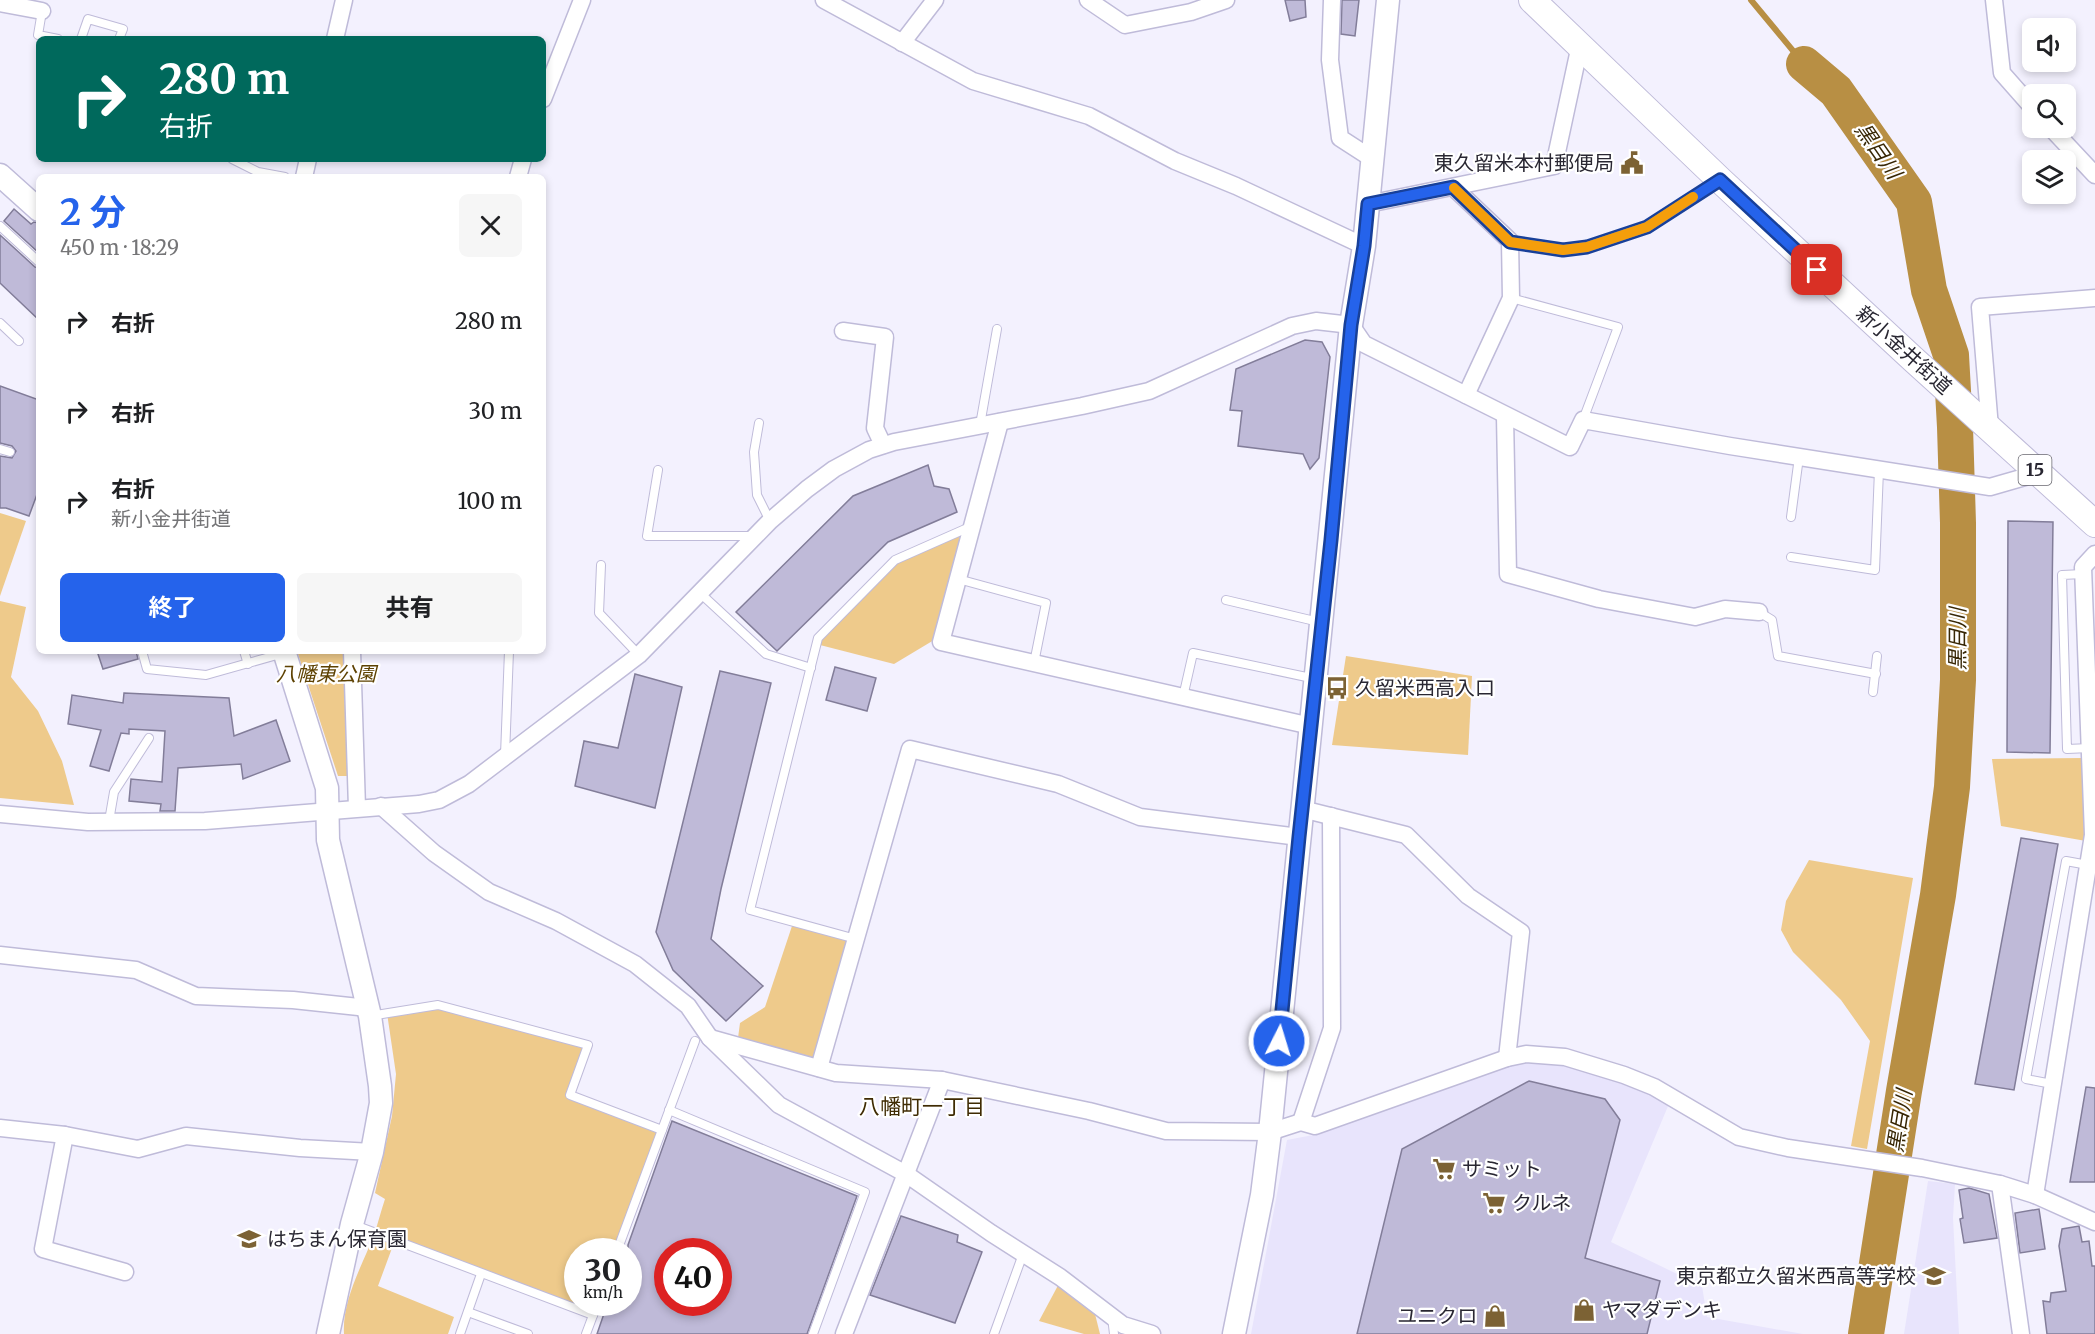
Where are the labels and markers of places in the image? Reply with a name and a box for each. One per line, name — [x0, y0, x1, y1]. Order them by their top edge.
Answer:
place label: 東久留米本村郵便局 — [1434, 150, 1614, 175]
public building icon: 東久留米本村郵便局 — [1619, 150, 1645, 176]
pin — [1791, 244, 1842, 295]
bus stop icon: 久留米西高入口 — [1324, 675, 1350, 701]
place label: 久留米西高入口 — [1355, 675, 1495, 700]
supermarket icon: サミット — [1431, 1156, 1457, 1182]
place label: サミット — [1462, 1156, 1542, 1181]
supermarket icon: クルネ — [1481, 1190, 1507, 1216]
place label: クルネ — [1512, 1190, 1571, 1215]
school or university icon: はちまん保育園 — [236, 1226, 262, 1252]
place label: はちまん保育園 — [267, 1226, 407, 1251]
place label: 東京都立久留米西高等学校 — [1676, 1263, 1916, 1288]
school or university icon: 東京都立久留米西高等学校 — [1921, 1263, 1947, 1289]
shop icon: ヤマダデンキ — [1571, 1297, 1597, 1323]
place label: ヤマダデンキ — [1602, 1297, 1722, 1322]
place label: ユニクロ — [1397, 1303, 1477, 1328]
shop icon: ユニクロ — [1482, 1303, 1508, 1329]

